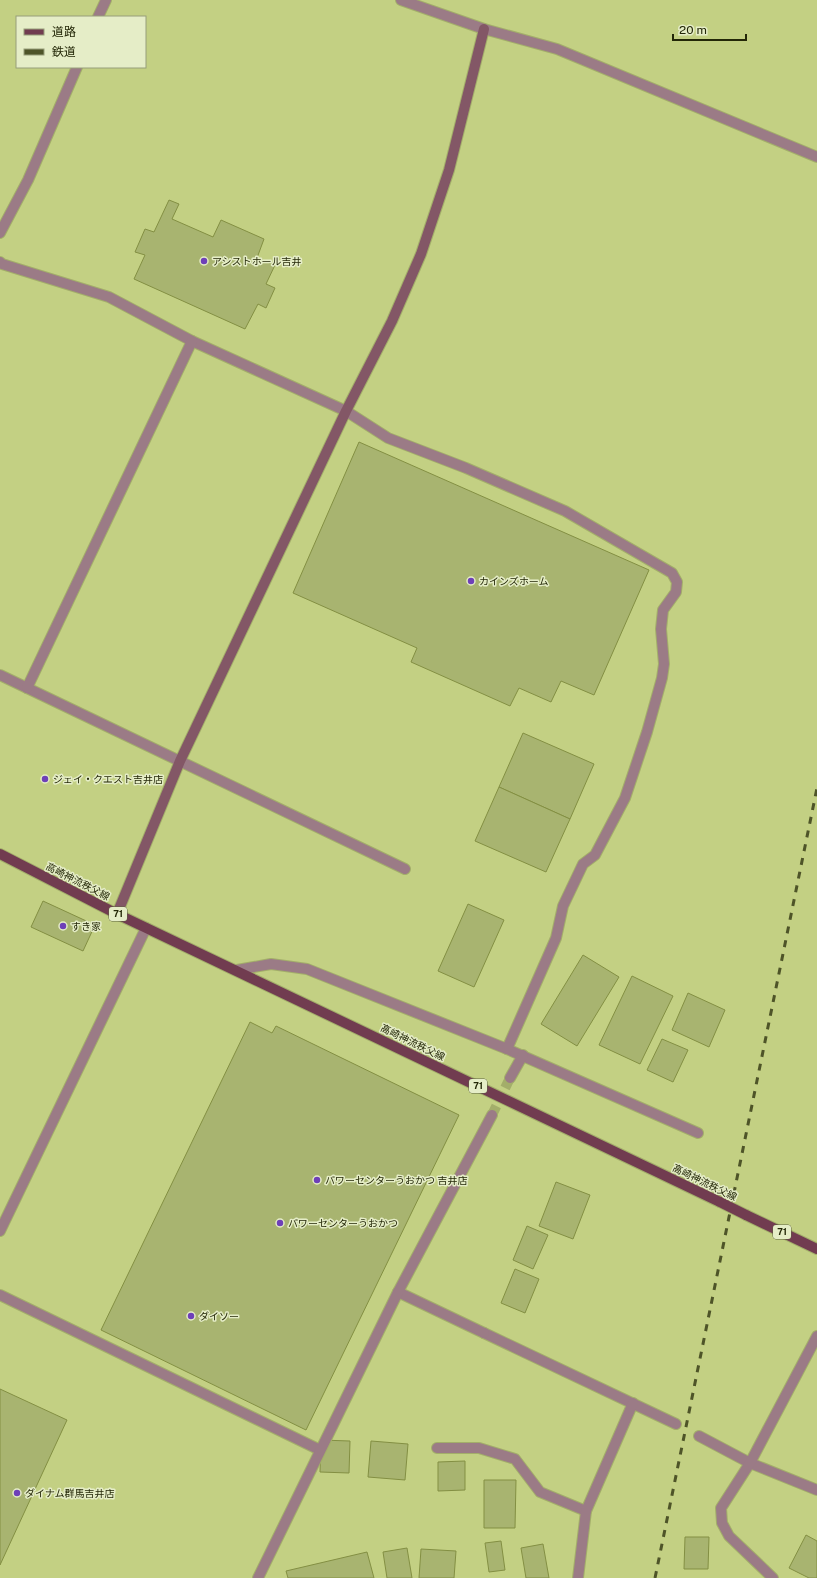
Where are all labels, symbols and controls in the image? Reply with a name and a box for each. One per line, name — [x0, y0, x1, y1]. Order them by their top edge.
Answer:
legend — [16, 16, 146, 68]
scale bar — [673, 16, 746, 42]
text: 20 m — [679, 23, 707, 37]
text: 道路 — [52, 25, 76, 39]
text: 鉄道 — [52, 45, 76, 59]
place label: アシストホール吉井 — [212, 255, 302, 267]
marker: アシストホール吉井 — [199, 256, 209, 266]
place label: カインズホーム — [479, 575, 549, 587]
marker: カインズホーム — [466, 576, 476, 586]
place label: ジェイ・クエスト吉井店 — [53, 773, 163, 785]
marker: ジェイ・クエスト吉井店 — [40, 774, 50, 784]
street label: 高崎神流秩父線 — [44, 860, 112, 902]
road number: 71 — [109, 907, 127, 921]
place label: すき家 — [71, 920, 101, 932]
marker: すき家 — [58, 921, 68, 931]
street label: 高崎神流秩父線 — [379, 1021, 447, 1063]
road number: 71 — [469, 1079, 487, 1093]
street label: 高崎神流秩父線 — [671, 1161, 739, 1203]
place label: パワーセンターうおかつ 吉井店 — [325, 1174, 467, 1186]
marker: パワーセンターうおかつ 吉井店 — [312, 1175, 322, 1185]
place label: パワーセンターうおかつ — [288, 1217, 398, 1229]
marker: パワーセンターうおかつ — [275, 1218, 285, 1228]
road number: 71 — [773, 1225, 791, 1239]
place label: ダイソー — [199, 1310, 239, 1322]
marker: ダイソー — [186, 1311, 196, 1321]
place label: ダイナム群馬吉井店 — [25, 1487, 115, 1499]
marker: ダイナム群馬吉井店 — [12, 1488, 22, 1498]

